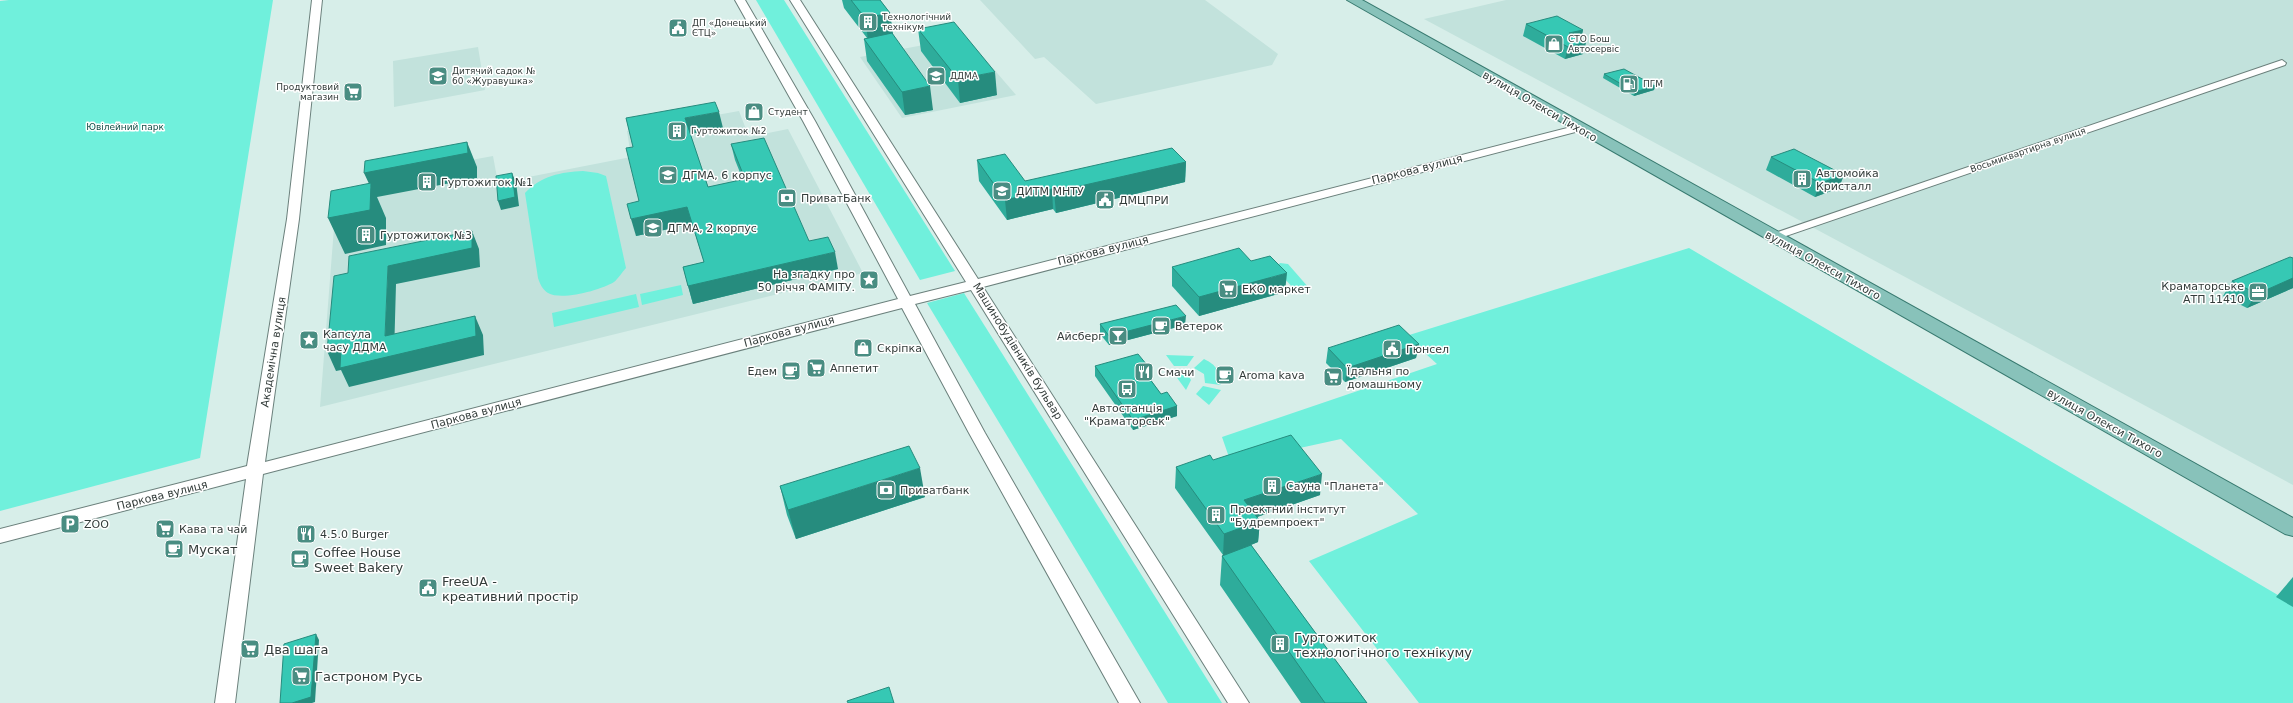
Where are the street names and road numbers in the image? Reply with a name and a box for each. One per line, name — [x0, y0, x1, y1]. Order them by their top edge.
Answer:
street label: вулиця Олекси Тихого — [1480, 68, 1600, 145]
street label: Восьмиквартирна вулиця — [1969, 126, 2087, 174]
street label: Паркова вулиця — [1370, 152, 1464, 187]
street label: вулиця Олекси Тихого — [1763, 228, 1883, 303]
street label: Паркова вулиця — [1056, 233, 1150, 268]
street label: Машинобудівників бульвар — [970, 280, 1065, 422]
street label: Академічна вулиця — [258, 296, 289, 408]
street label: Паркова вулиця — [742, 313, 836, 350]
street label: вулиця Олекси Тихого — [2045, 386, 2165, 461]
street label: Паркова вулиця — [429, 395, 523, 432]
street label: Паркова вулиця — [115, 478, 209, 513]

